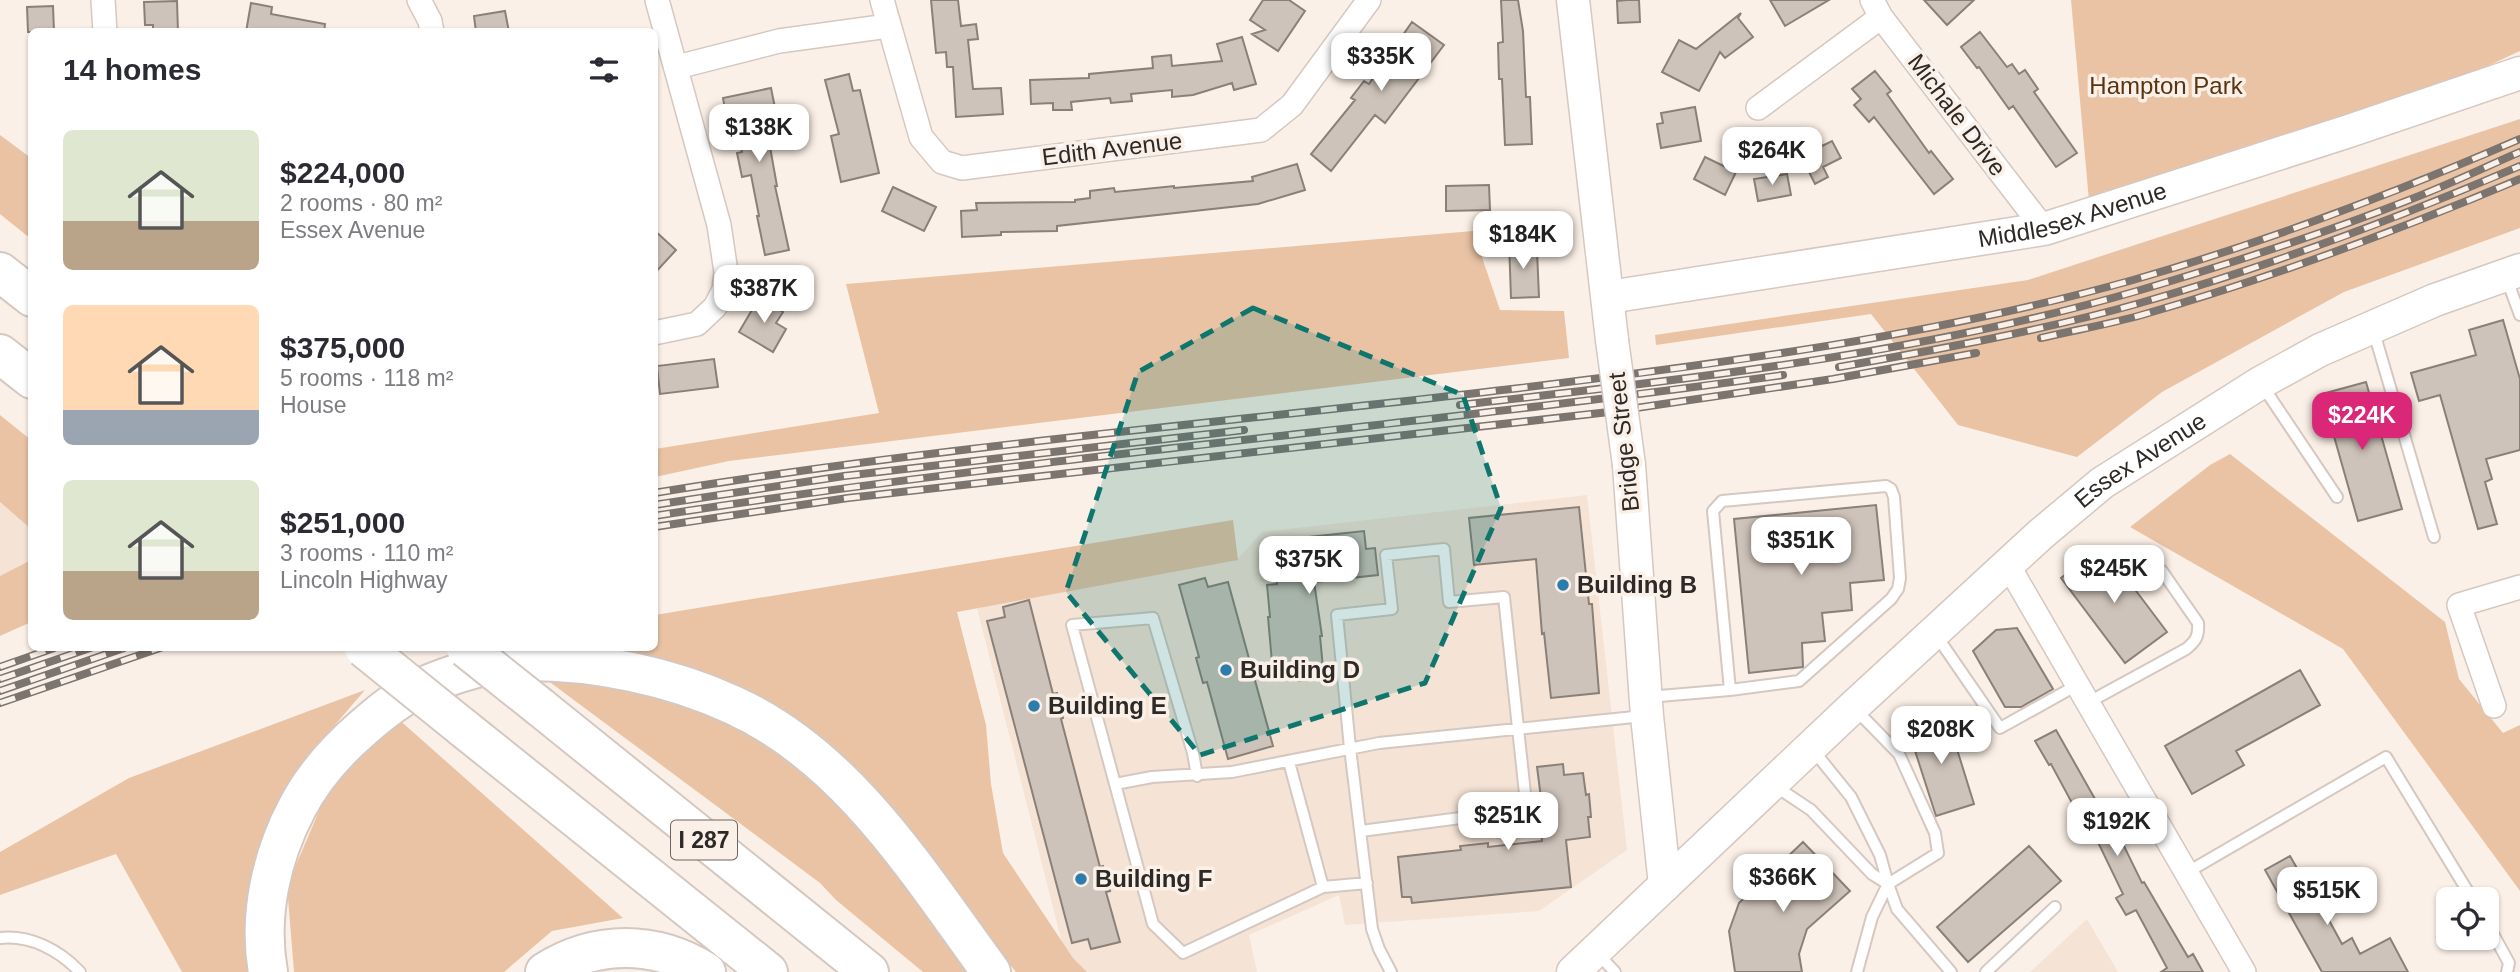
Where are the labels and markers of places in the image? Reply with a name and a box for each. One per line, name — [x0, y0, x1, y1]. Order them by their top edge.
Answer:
pin: $335K — [1332, 34, 1430, 93]
pin: $138K — [710, 104, 808, 164]
pin: $264K — [1723, 128, 1821, 187]
pin: $184K — [1474, 212, 1572, 271]
pin: $387K — [715, 266, 813, 325]
pin: $224K — [2313, 392, 2411, 452]
pin: $351K — [1752, 518, 1850, 577]
pin: $375K — [1260, 536, 1358, 596]
pin: $245K — [2065, 546, 2163, 605]
place label: Building B — [1577, 571, 1697, 598]
marker: Building B — [1555, 577, 1571, 593]
place label: Building D — [1240, 656, 1360, 683]
marker: Building D — [1218, 662, 1234, 678]
place label: Building E — [1048, 692, 1167, 719]
marker: Building E — [1026, 698, 1042, 714]
pin: $208K — [1892, 706, 1990, 766]
pin: $251K — [1459, 792, 1557, 852]
pin: $192K — [2068, 798, 2166, 858]
pin: $366K — [1734, 855, 1832, 914]
place label: Building F — [1095, 865, 1212, 892]
pin: $515K — [2278, 867, 2376, 927]
marker: Building F — [1073, 871, 1089, 887]

